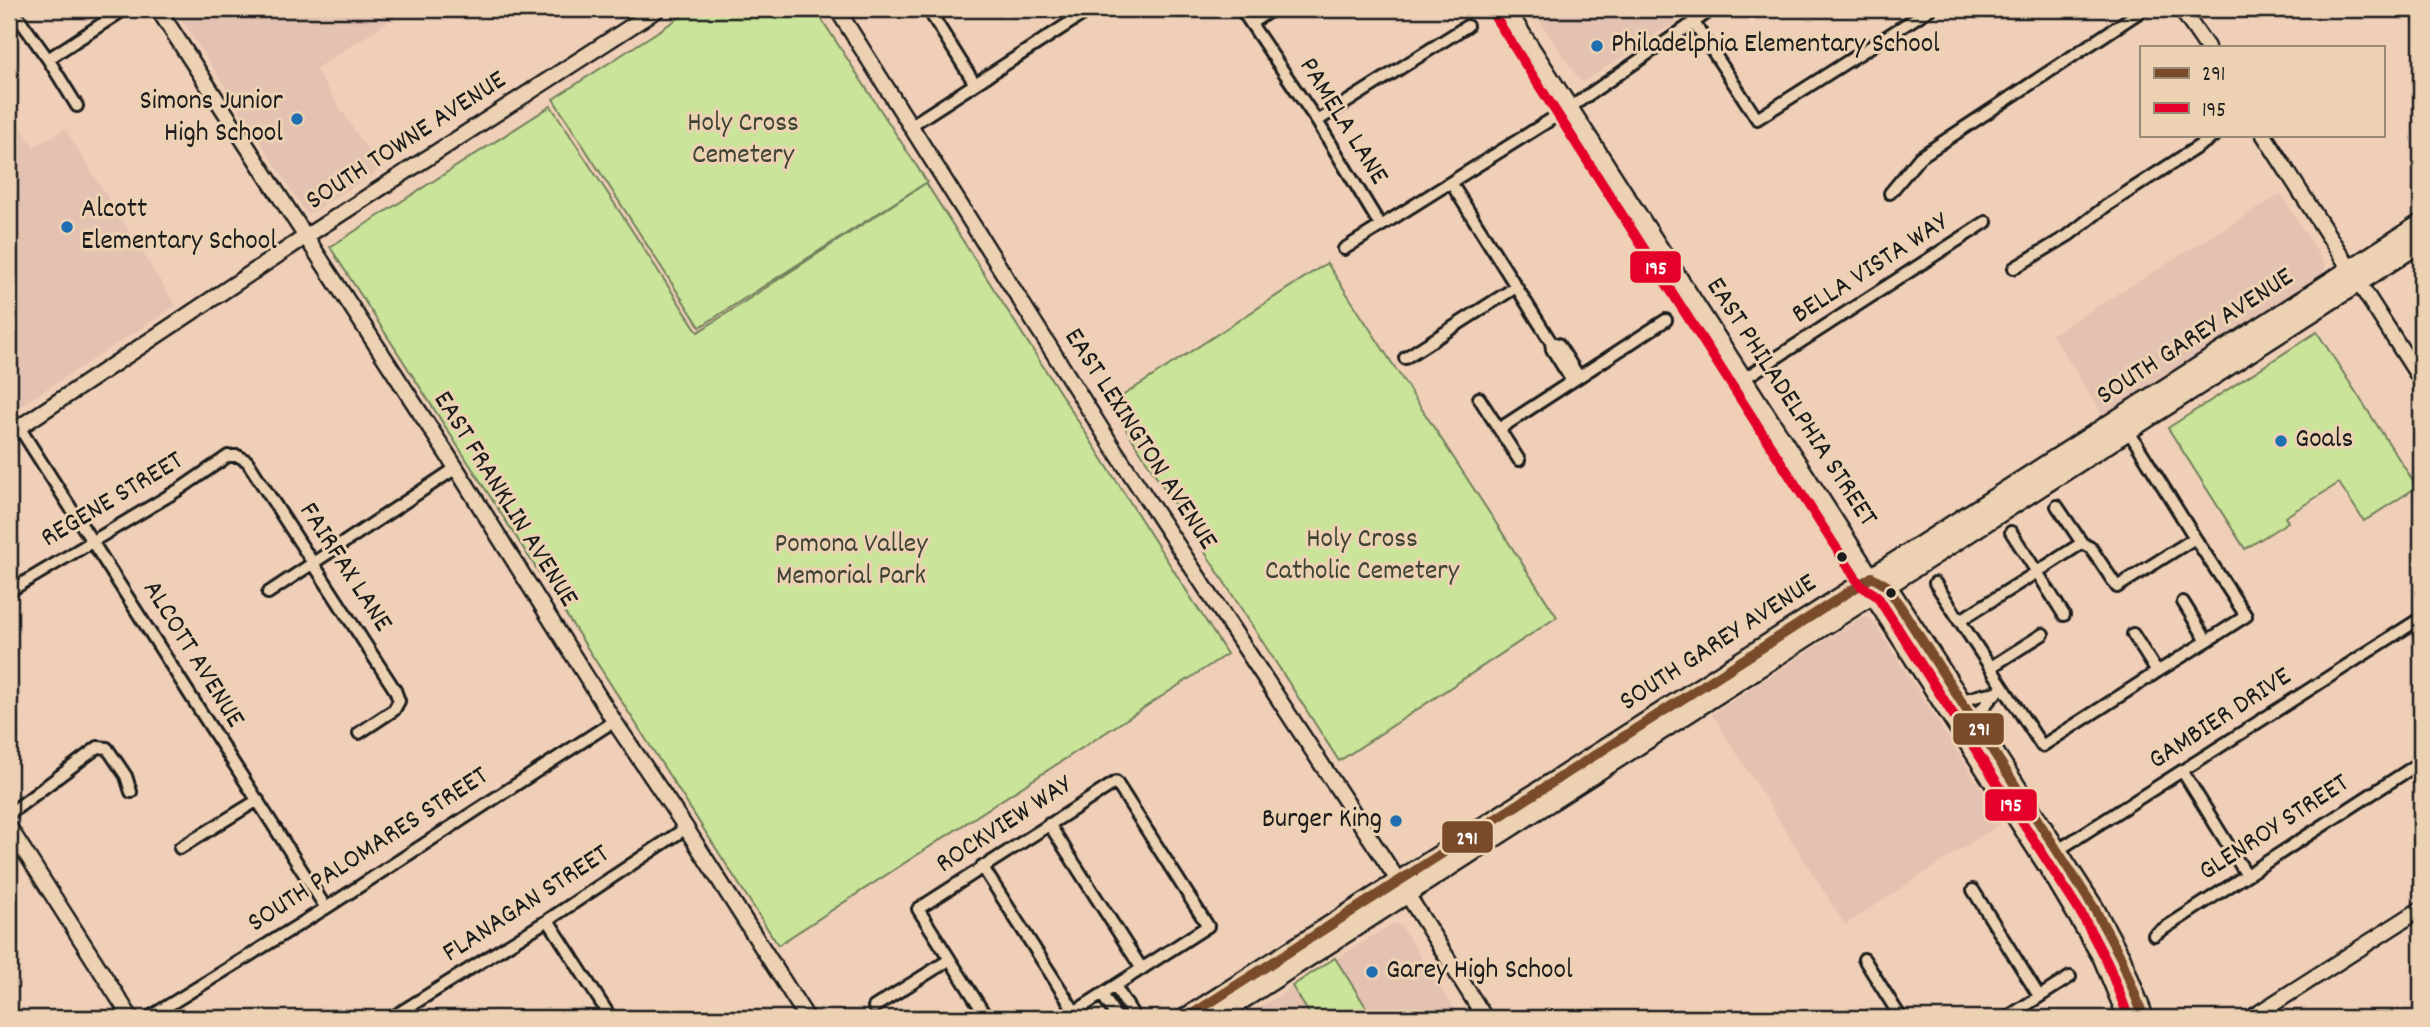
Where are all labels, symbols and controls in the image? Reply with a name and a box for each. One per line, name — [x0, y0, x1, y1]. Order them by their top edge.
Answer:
place label: Philadelphia Elementary School — [1611, 26, 1940, 66]
marker: Philadelphia Elementary School — [1589, 38, 1605, 54]
legend — [2140, 46, 2384, 136]
street label: PAMELA LANE — [1287, 51, 1397, 194]
text: 291 — [2202, 61, 2225, 91]
street label: SOUTH TOWNE AVENUE — [299, 62, 515, 222]
place label: Simons Junior High School — [140, 83, 284, 155]
text: 195 — [2202, 97, 2226, 127]
park label: Holy Cross Cemetery — [687, 105, 799, 177]
marker: Simons Junior High School — [289, 111, 305, 127]
place label: Alcott Elementary School — [81, 191, 277, 263]
street label: BELLA VISTA WAY — [1785, 204, 1958, 336]
marker: Alcott Elementary School — [59, 219, 75, 235]
line badge: 195 — [1629, 250, 1682, 284]
text: 195 — [1645, 257, 1667, 284]
street label: SOUTH GAREY AVENUE — [2090, 259, 2303, 417]
street label: EAST PHILADELPHIA STREET — [1694, 270, 1886, 536]
street label: EAST LEXINGTON AVENUE — [1052, 321, 1226, 559]
street label: EAST FRANKLIN AVENUE — [421, 384, 587, 616]
place label: Goals — [2295, 421, 2353, 461]
marker: Goals — [2273, 433, 2289, 449]
street label: REGENE STREET — [34, 443, 192, 559]
street label: FAIRFAX LANE — [287, 495, 401, 641]
park label: Holy Cross Catholic Cemetery — [1265, 521, 1460, 593]
park label: Pomona Valley Memorial Park — [775, 526, 928, 598]
unlabelled marker — [1835, 550, 1849, 564]
street label: SOUTH GAREY AVENUE — [1613, 565, 1826, 723]
street label: ALCOTT AVENUE — [131, 574, 253, 737]
unlabelled marker — [1884, 586, 1898, 600]
street label: GAMBIER DRIVE — [2142, 659, 2301, 781]
line badge: 291 — [1952, 712, 2005, 746]
text: 291 — [1968, 718, 1990, 745]
street label: SOUTH PALOMARES STREET — [241, 758, 497, 944]
street label: GLENROY STREET — [2192, 765, 2358, 893]
street label: ROCKVIEW WAY — [929, 766, 1082, 885]
line badge: 195 — [1984, 788, 2038, 822]
text: 195 — [2000, 794, 2022, 821]
place label: Burger King — [1262, 801, 1382, 841]
marker: Burger King — [1388, 813, 1404, 829]
line badge: 291 — [1441, 820, 1494, 854]
text: 291 — [1456, 827, 1478, 854]
street label: FLANAGAN STREET — [436, 836, 618, 974]
place label: Garey High School — [1386, 952, 1573, 992]
marker: Garey High School — [1364, 964, 1380, 980]

